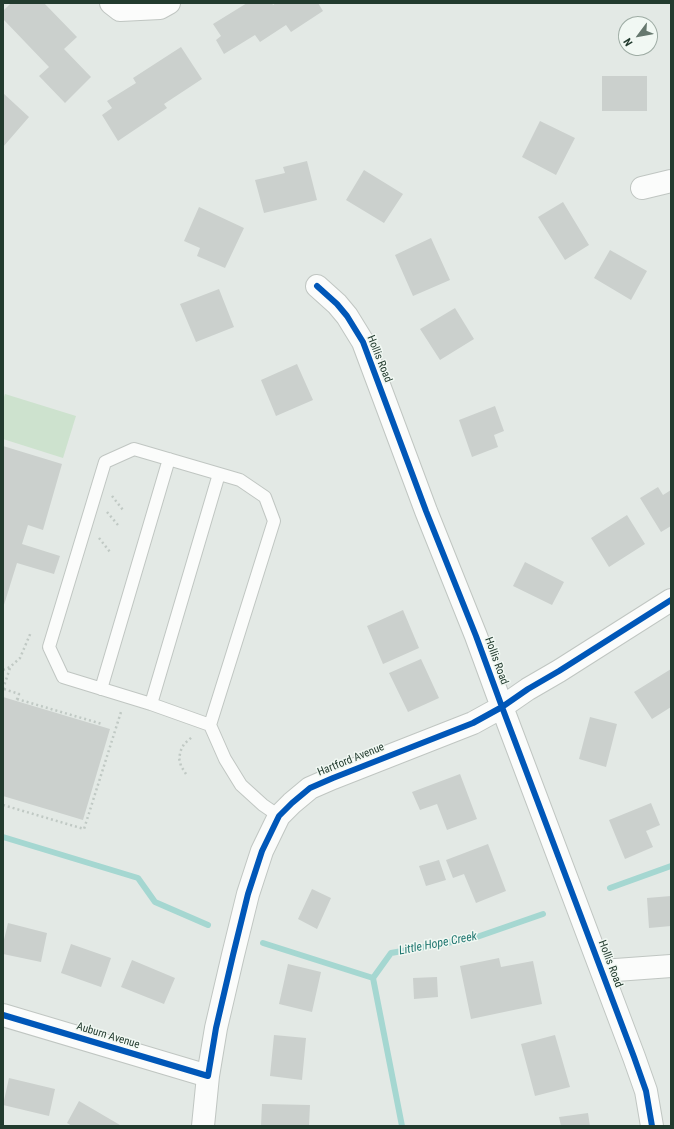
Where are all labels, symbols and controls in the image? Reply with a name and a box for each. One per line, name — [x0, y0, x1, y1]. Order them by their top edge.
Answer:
north arrow — [618, 16, 658, 56]
text: N — [621, 36, 636, 48]
street label: Hollis Road — [364, 334, 394, 384]
street label: Hollis Road — [481, 635, 511, 687]
street label: Hartford Avenue — [316, 741, 386, 779]
water label: Little Hope Creek — [398, 929, 478, 959]
street label: Hollis Road — [595, 939, 625, 989]
street label: Auburn Avenue — [75, 1020, 141, 1052]

